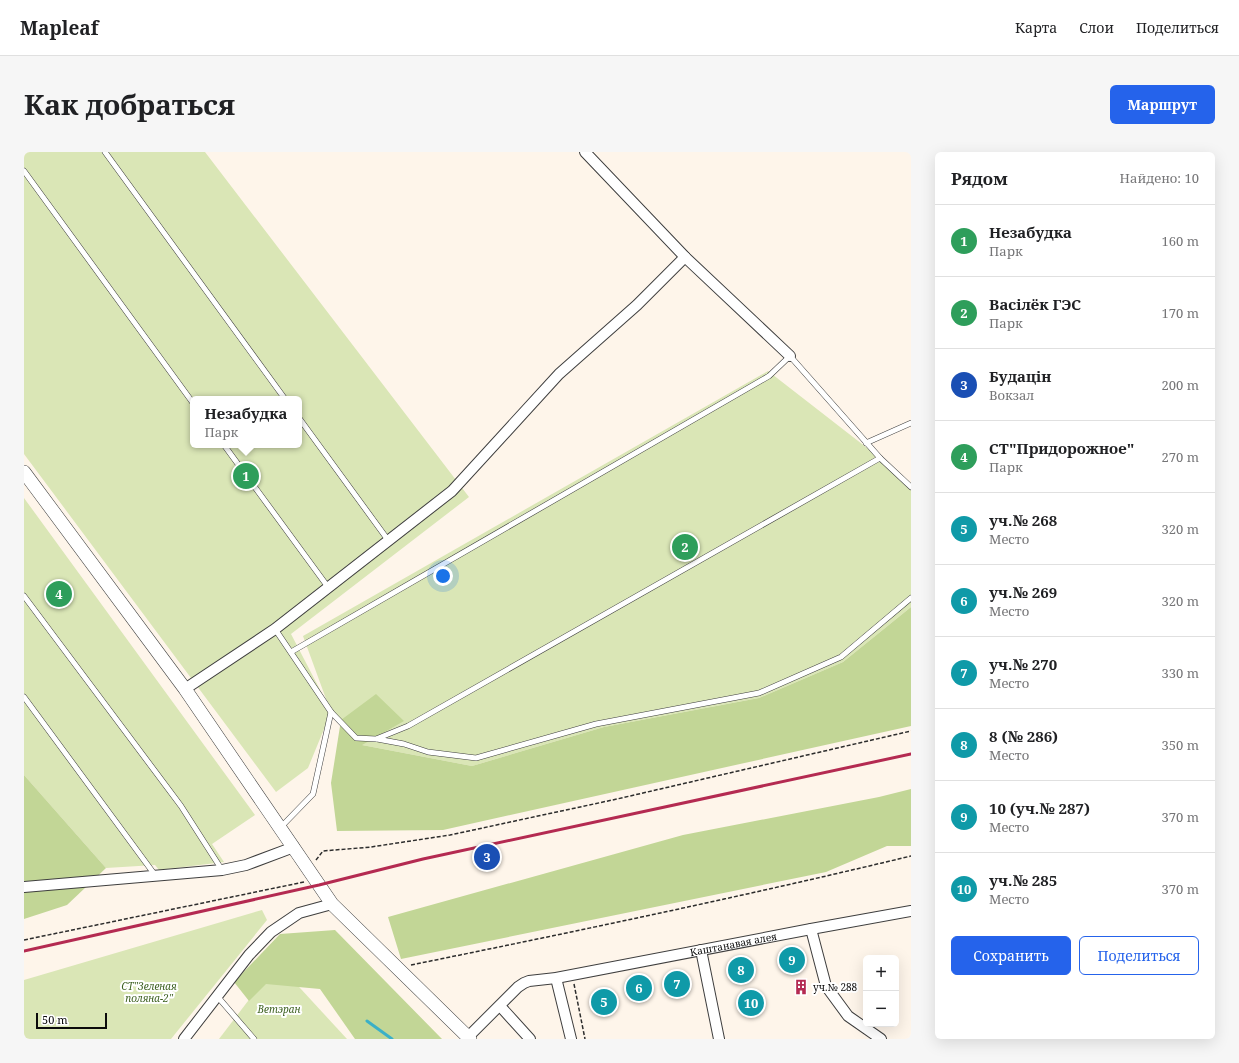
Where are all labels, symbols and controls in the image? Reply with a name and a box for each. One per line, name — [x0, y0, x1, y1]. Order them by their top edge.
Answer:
text: Mapleaf — [20, 15, 98, 41]
text: Карта — [1015, 18, 1057, 37]
text: Слои — [1079, 18, 1114, 37]
text: Поделиться — [1136, 18, 1219, 37]
text: Как добраться — [24, 85, 235, 123]
button: Маршрут — [1110, 85, 1215, 124]
text: Рядом — [951, 167, 1008, 190]
text: Найдено: 10 — [1120, 169, 1199, 187]
text: Незабудка — [989, 222, 1072, 242]
text: 1 — [960, 232, 968, 250]
text: 160 m — [1162, 232, 1199, 250]
text: Парк — [989, 242, 1023, 260]
text: Васілёк ГЭС — [989, 294, 1081, 314]
text: 2 — [960, 304, 968, 322]
text: 170 m — [1162, 304, 1199, 322]
text: Парк — [989, 314, 1023, 332]
text: Будацін — [989, 366, 1051, 386]
text: 3 — [960, 376, 968, 394]
text: 200 m — [1162, 376, 1199, 394]
text: Вокзал — [989, 386, 1034, 404]
popup — [190, 396, 302, 448]
text: Незабудка — [205, 403, 287, 423]
text: Парк — [205, 423, 238, 441]
text: СТ"Придорожное" — [989, 438, 1134, 458]
text: 4 — [960, 448, 968, 466]
text: 270 m — [1162, 448, 1199, 466]
text: Парк — [989, 458, 1023, 476]
pin: 1 — [233, 461, 259, 491]
text: уч.№ 268 — [989, 510, 1057, 530]
text: 5 — [960, 520, 968, 538]
text: 320 m — [1162, 520, 1199, 538]
text: Место — [989, 530, 1029, 548]
pin: 2 — [672, 532, 698, 562]
your location — [433, 566, 453, 586]
pin: 4 — [46, 579, 72, 609]
text: уч.№ 269 — [989, 582, 1057, 602]
text: 6 — [960, 592, 968, 610]
text: 320 m — [1162, 592, 1199, 610]
text: Место — [989, 602, 1029, 620]
text: уч.№ 270 — [989, 654, 1057, 674]
text: 7 — [960, 664, 968, 682]
text: 330 m — [1162, 664, 1199, 682]
text: Место — [989, 674, 1029, 692]
text: 8 (№ 286) — [989, 726, 1058, 746]
text: 8 — [960, 736, 968, 754]
text: 350 m — [1162, 736, 1199, 754]
text: Место — [989, 746, 1029, 764]
text: 10 (уч.№ 287) — [989, 798, 1090, 818]
text: 9 — [960, 808, 968, 826]
text: 370 m — [1162, 808, 1199, 826]
text: Место — [989, 818, 1029, 836]
pin: 3 — [474, 842, 500, 872]
text: уч.№ 285 — [989, 870, 1057, 890]
text: 10 — [957, 880, 971, 898]
text: 370 m — [1162, 880, 1199, 898]
text: Место — [989, 890, 1029, 908]
street label: Каштанавая алея — [689, 929, 778, 959]
button: Сохранить — [951, 936, 1071, 975]
button: Поделиться — [1079, 936, 1199, 975]
pin: 9 — [779, 945, 805, 975]
pin: 8 — [728, 955, 754, 985]
map controls — [863, 955, 899, 1027]
button: + — [863, 955, 899, 991]
pin: 7 — [664, 969, 690, 999]
pin: 6 — [626, 973, 652, 1003]
building icon: уч.№ 288 — [792, 978, 810, 996]
park label: СТ"Зеленая поляна-2" — [121, 979, 177, 1005]
place label: уч.№ 288 — [813, 980, 858, 994]
pin: 5 — [591, 987, 617, 1017]
pin: 10 — [738, 988, 764, 1018]
button: − — [863, 991, 899, 1027]
park label: Ветэран — [257, 1002, 300, 1016]
scale bar — [36, 1011, 107, 1030]
text: 50 m — [42, 1012, 68, 1027]

